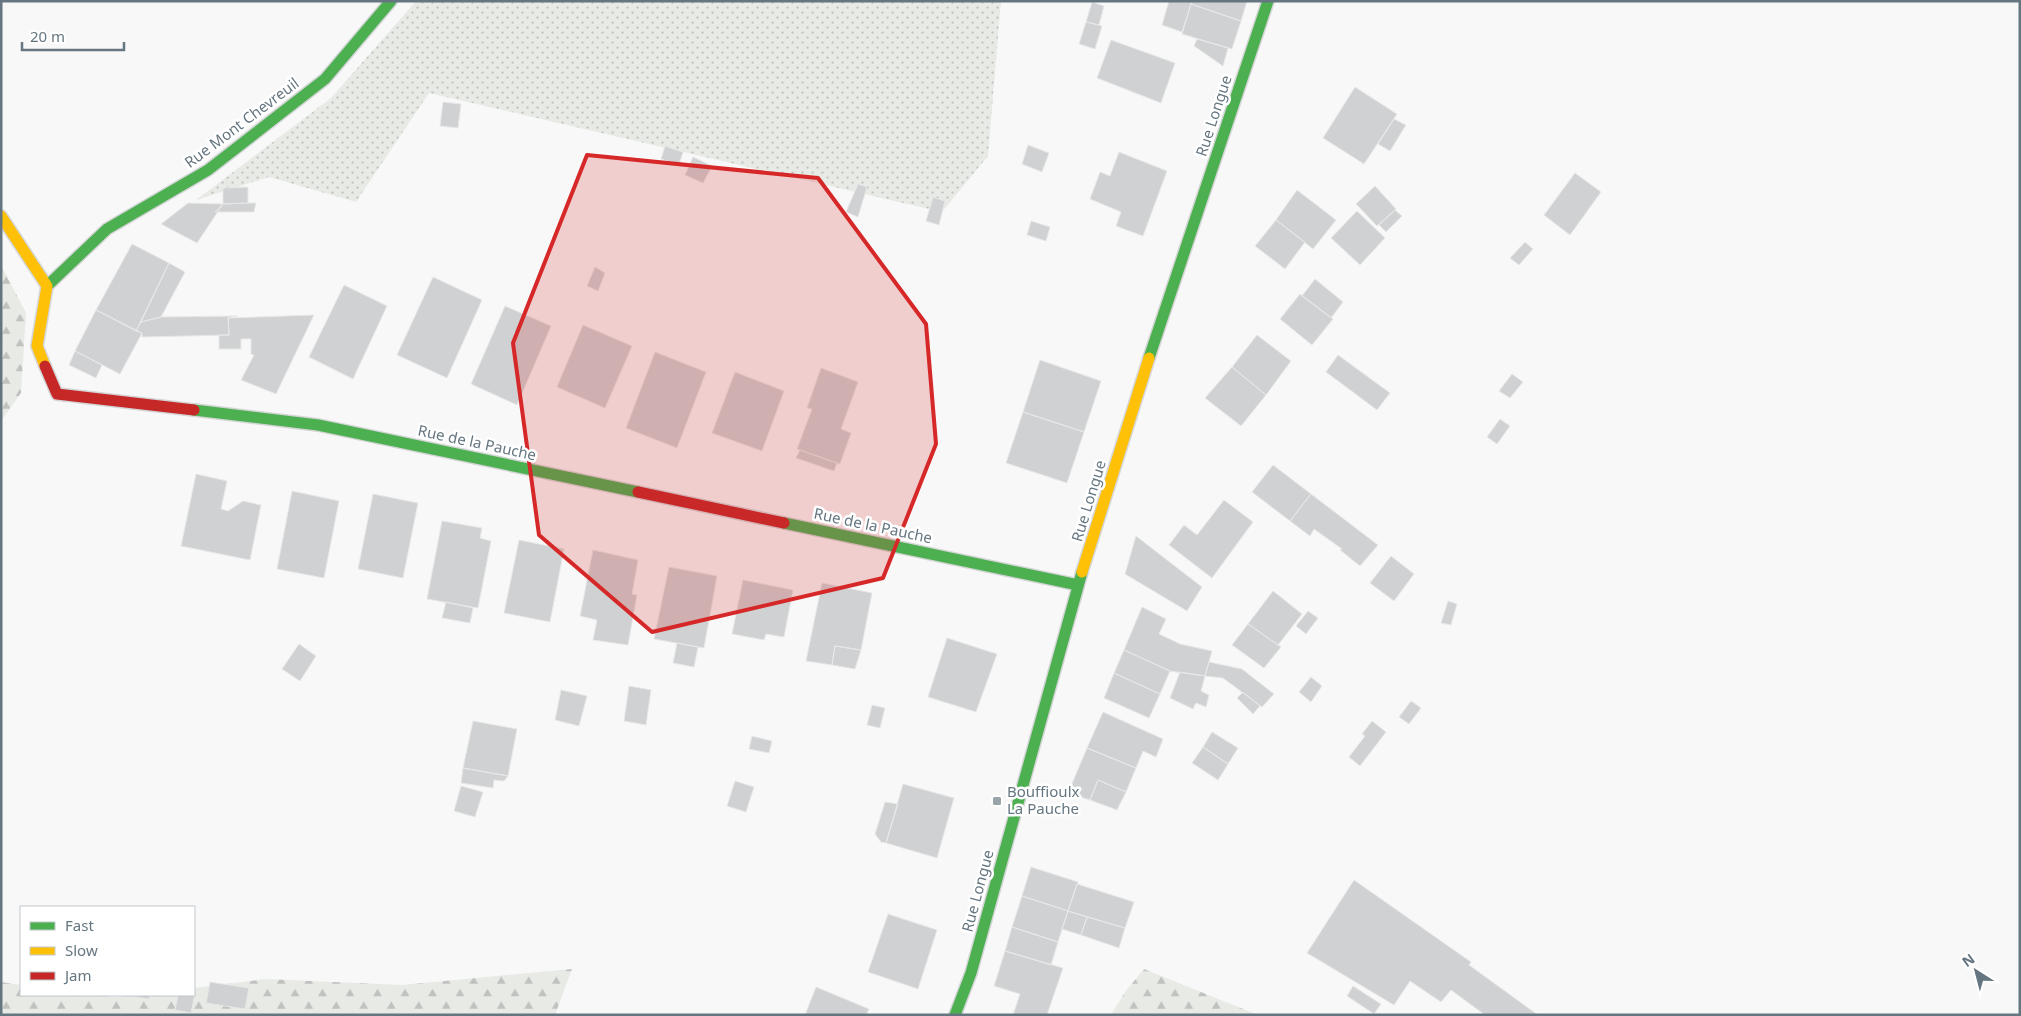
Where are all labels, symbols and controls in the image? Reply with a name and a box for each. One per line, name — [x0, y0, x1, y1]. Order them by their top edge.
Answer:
scale bar — [22, 20, 125, 52]
text: 20 m — [30, 26, 65, 46]
street label: Rue Mont Chevreuil — [180, 73, 303, 172]
street label: Rue Longue — [1191, 73, 1236, 159]
street label: Rue de la Pauche — [416, 420, 538, 464]
street label: Rue Longue — [1066, 458, 1110, 544]
street label: Rue de la Pauche — [812, 503, 934, 547]
place label: Bouffioulx La Pauche — [1007, 781, 1080, 818]
marker: Bouffioulx La Pauche — [991, 795, 1003, 807]
street label: Rue Longue — [956, 848, 998, 934]
legend — [20, 906, 195, 996]
text: Fast — [65, 915, 94, 935]
text: Slow — [65, 940, 98, 960]
north arrow — [1951, 946, 2001, 996]
text: N — [1958, 949, 1978, 971]
text: Jam — [63, 965, 92, 985]

